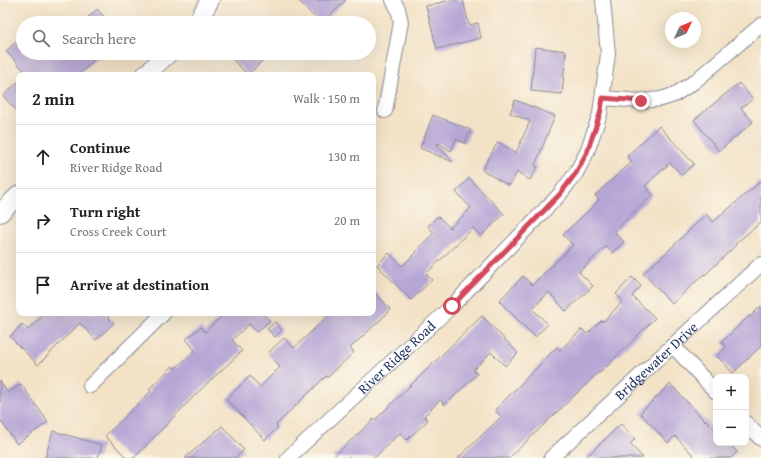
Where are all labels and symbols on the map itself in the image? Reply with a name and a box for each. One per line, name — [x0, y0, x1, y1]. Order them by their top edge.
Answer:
north arrow — [665, 12, 701, 48]
route end — [632, 92, 650, 110]
route start — [443, 297, 461, 315]
street label: River Ridge Road — [353, 316, 440, 399]
street label: Bridgewater Drive — [610, 317, 702, 405]

